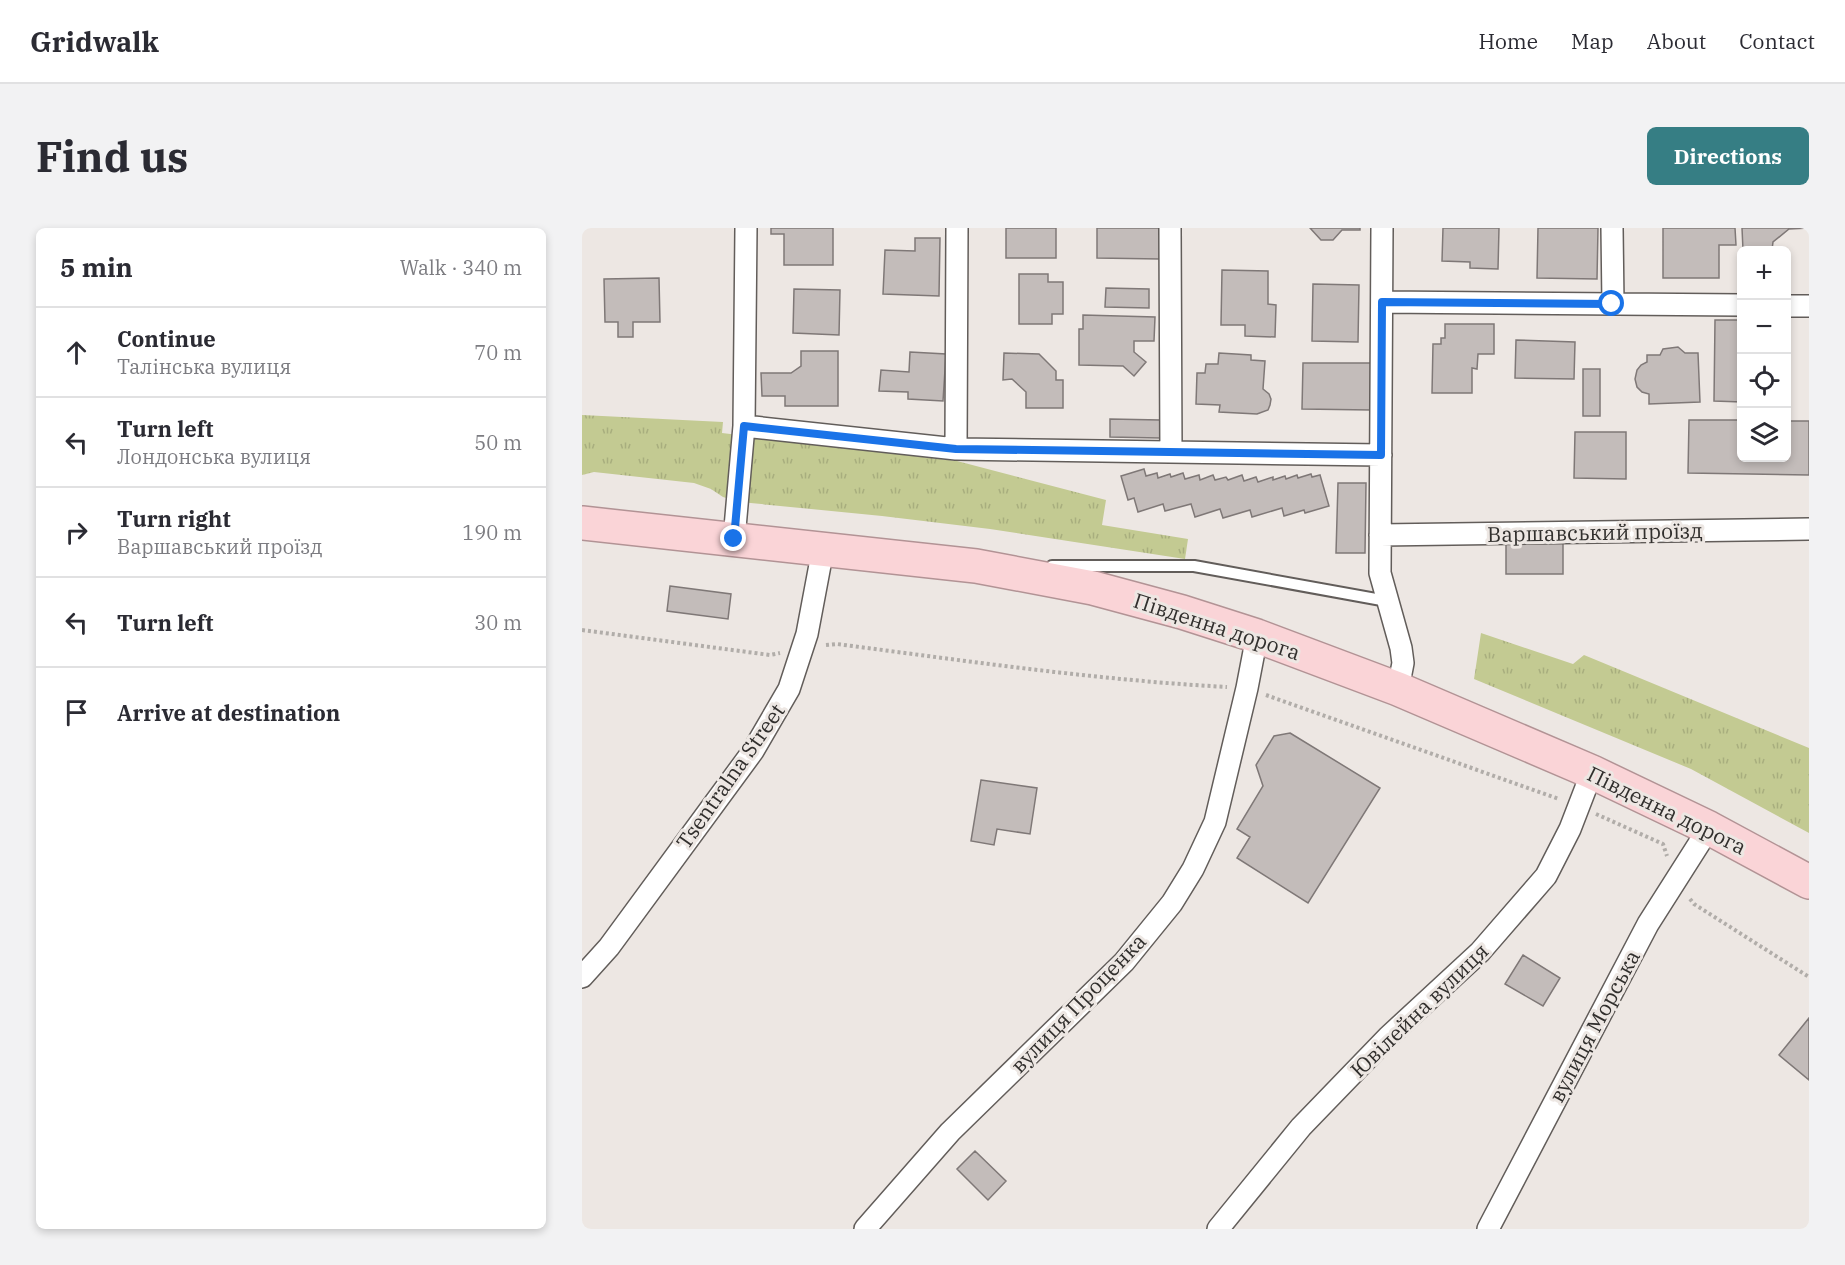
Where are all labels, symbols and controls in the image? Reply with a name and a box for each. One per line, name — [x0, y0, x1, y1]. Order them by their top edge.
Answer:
text: Gridwalk — [30, 23, 159, 60]
text: Home — [1478, 27, 1538, 55]
text: Map — [1571, 27, 1614, 55]
text: About — [1647, 27, 1706, 55]
text: Contact — [1739, 27, 1815, 55]
button: Directions — [1647, 127, 1809, 185]
text: Find us — [36, 129, 188, 184]
map controls — [1737, 246, 1791, 462]
button: + — [1737, 246, 1791, 300]
text: 5 min — [60, 250, 133, 284]
text: Walk · 340 m — [400, 254, 522, 281]
route start — [1598, 290, 1624, 316]
button: − — [1737, 300, 1791, 354]
text: Continue — [117, 324, 216, 353]
icon: ahead — [60, 336, 93, 369]
text: 70 m — [474, 339, 522, 366]
text: Талінська вулиця — [117, 353, 291, 380]
button: locate — [1737, 354, 1791, 408]
button: layers — [1737, 408, 1791, 462]
text: Turn left — [117, 414, 213, 443]
icon: left — [60, 426, 93, 459]
text: 50 m — [474, 429, 522, 456]
text: Лондонська вулиця — [117, 443, 311, 470]
text: Turn right — [117, 504, 231, 533]
icon: right — [60, 516, 93, 549]
street label: Варшавський проїзд — [1487, 516, 1703, 548]
text: 190 m — [462, 519, 522, 546]
route end — [720, 525, 746, 551]
text: Варшавський проїзд — [117, 533, 322, 560]
street label: Південна дорога — [1130, 586, 1304, 666]
icon: left — [60, 606, 93, 639]
text: Turn left — [117, 608, 213, 637]
text: 30 m — [474, 609, 522, 636]
icon: arrive — [60, 696, 93, 729]
text: Arrive at destination — [117, 698, 340, 727]
street label: Tsentralna Street — [669, 698, 791, 854]
street label: Південна дорога — [1583, 759, 1751, 861]
street label: вулиця Проценка — [1004, 927, 1152, 1079]
street label: Ювілейна вулиця — [1344, 937, 1494, 1083]
street label: вулиця Морська — [1542, 945, 1646, 1107]

